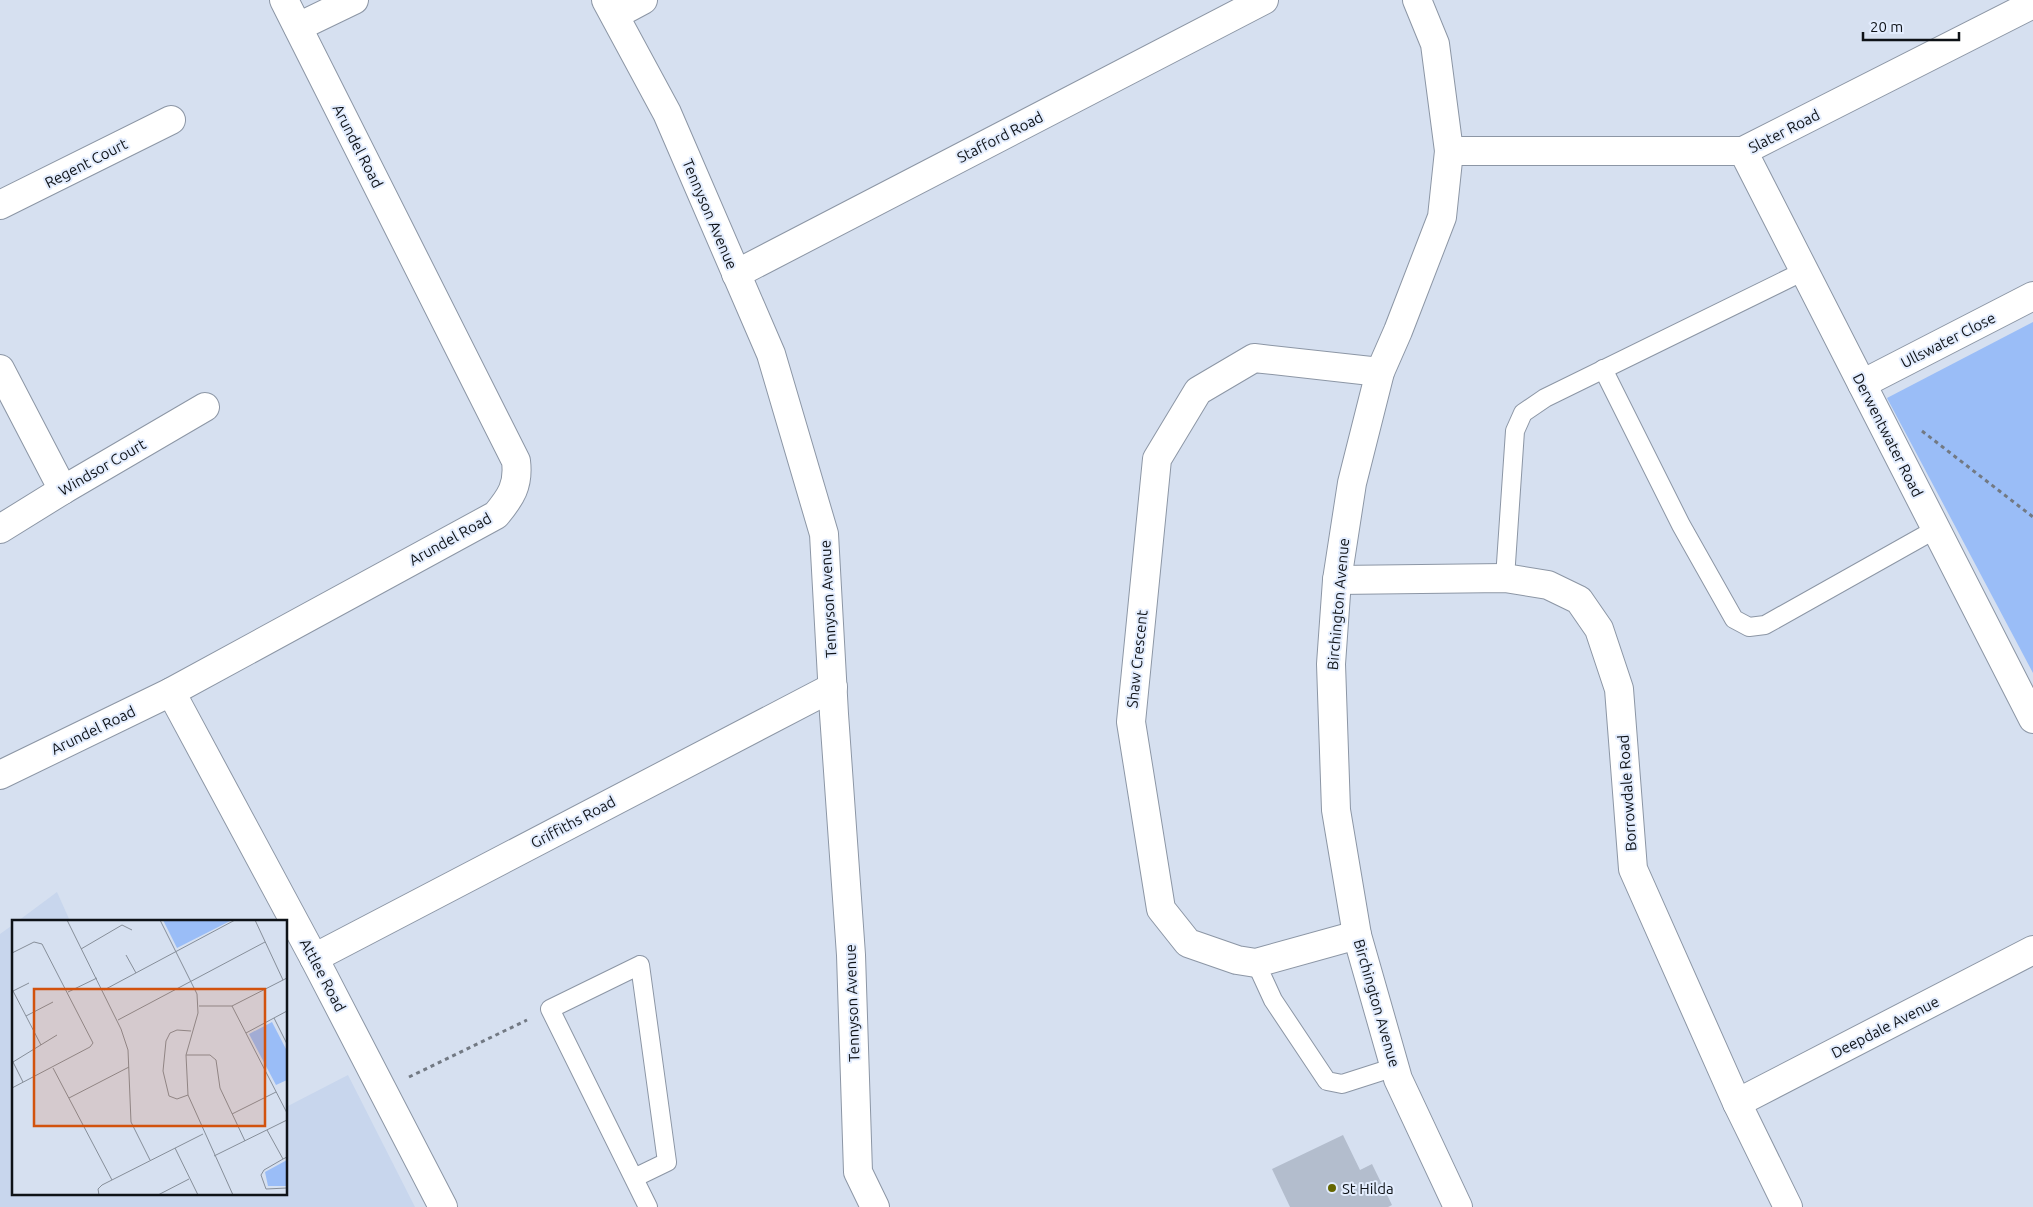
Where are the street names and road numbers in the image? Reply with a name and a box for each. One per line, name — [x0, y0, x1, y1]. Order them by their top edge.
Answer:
street label: Arundel Road — [330, 101, 386, 191]
street label: Slater Road — [1746, 106, 1822, 156]
street label: Stafford Road — [954, 108, 1046, 166]
street label: Regent Court — [42, 135, 130, 191]
street label: Tennyson Avenue — [679, 156, 741, 272]
street label: Ullswater Close — [1898, 309, 1998, 371]
street label: Derwentwater Road — [1849, 370, 1927, 500]
street label: Windsor Court — [55, 435, 149, 499]
street label: Arundel Road — [406, 509, 494, 569]
street label: Birchington Avenue — [1324, 537, 1352, 671]
street label: Tennyson Avenue — [816, 540, 840, 658]
street label: Shaw Crescent — [1123, 609, 1151, 709]
street label: Arundel Road — [48, 702, 138, 758]
street label: Borrowdale Road — [1614, 734, 1640, 852]
street label: Griffiths Road — [528, 793, 618, 851]
street label: Attlee Road — [297, 936, 349, 1014]
street label: Birchington Avenue — [1351, 937, 1403, 1069]
street label: Tennyson Avenue — [841, 944, 863, 1062]
street label: Deepdale Avenue — [1828, 993, 1942, 1061]

